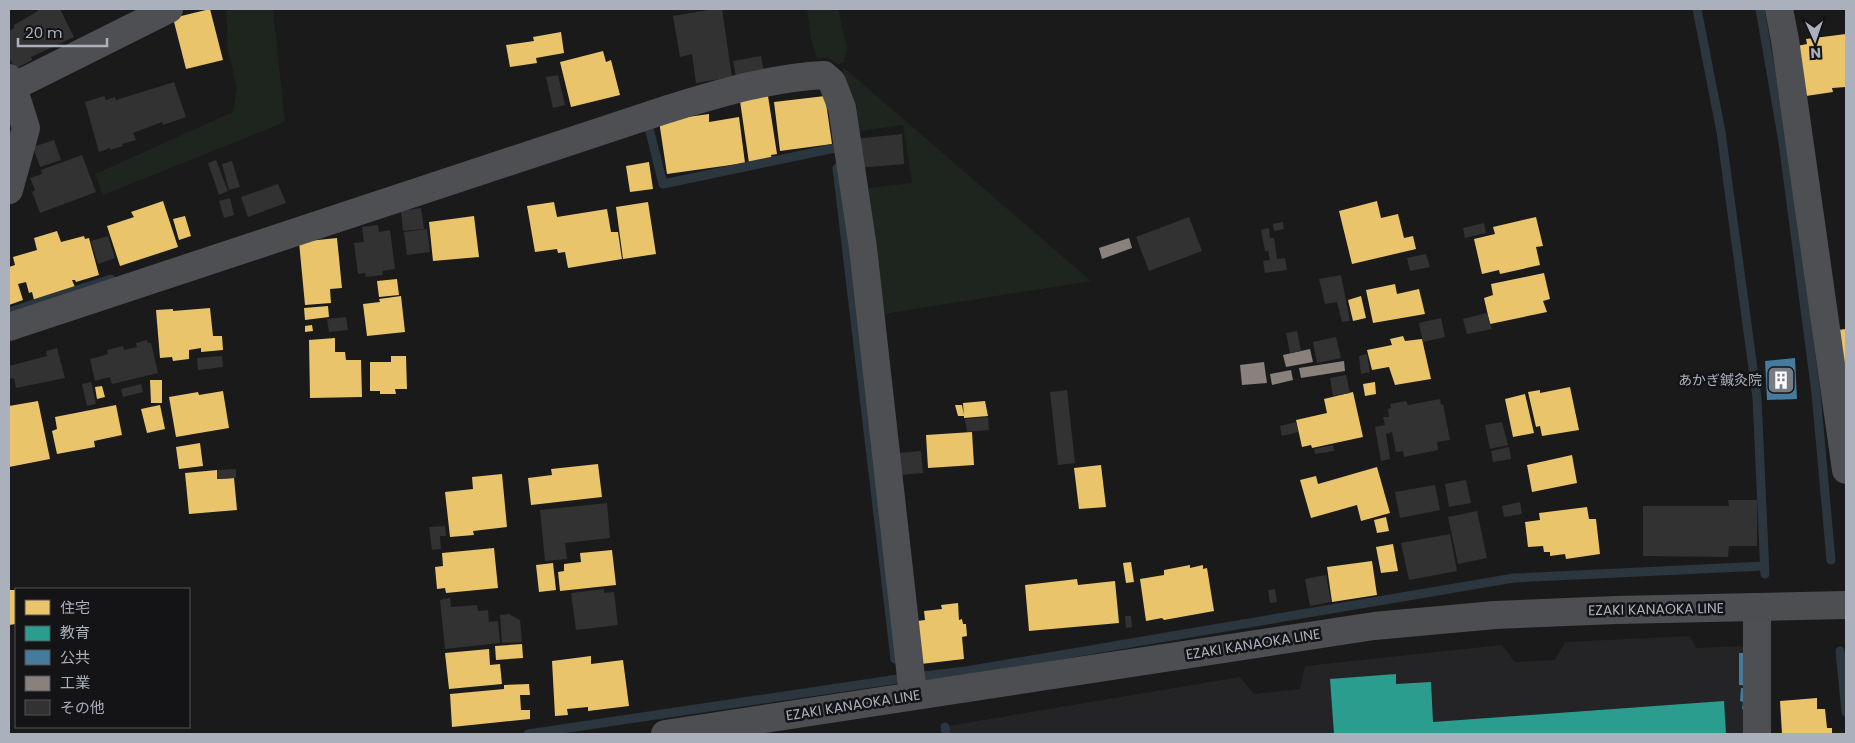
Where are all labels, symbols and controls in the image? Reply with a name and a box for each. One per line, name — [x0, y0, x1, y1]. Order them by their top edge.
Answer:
scale bar — [18, 15, 106, 47]
north arrow — [1790, 15, 1840, 65]
text: 20 m — [25, 22, 63, 43]
text: N — [1810, 43, 1821, 63]
building icon: あかぎ鍼灸院 — [1766, 365, 1796, 395]
place label: あかぎ鍼灸院 — [1678, 370, 1762, 390]
legend — [15, 588, 190, 728]
text: 住宅 — [60, 597, 90, 618]
street label: EZAKI KANAOKA LINE — [1588, 598, 1724, 620]
text: 教育 — [60, 622, 90, 643]
street label: EZAKI KANAOKA LINE — [1184, 623, 1322, 665]
text: 公共 — [60, 647, 90, 668]
text: 工業 — [60, 672, 90, 693]
street label: EZAKI KANAOKA LINE — [784, 684, 922, 726]
text: その他 — [60, 697, 105, 718]

